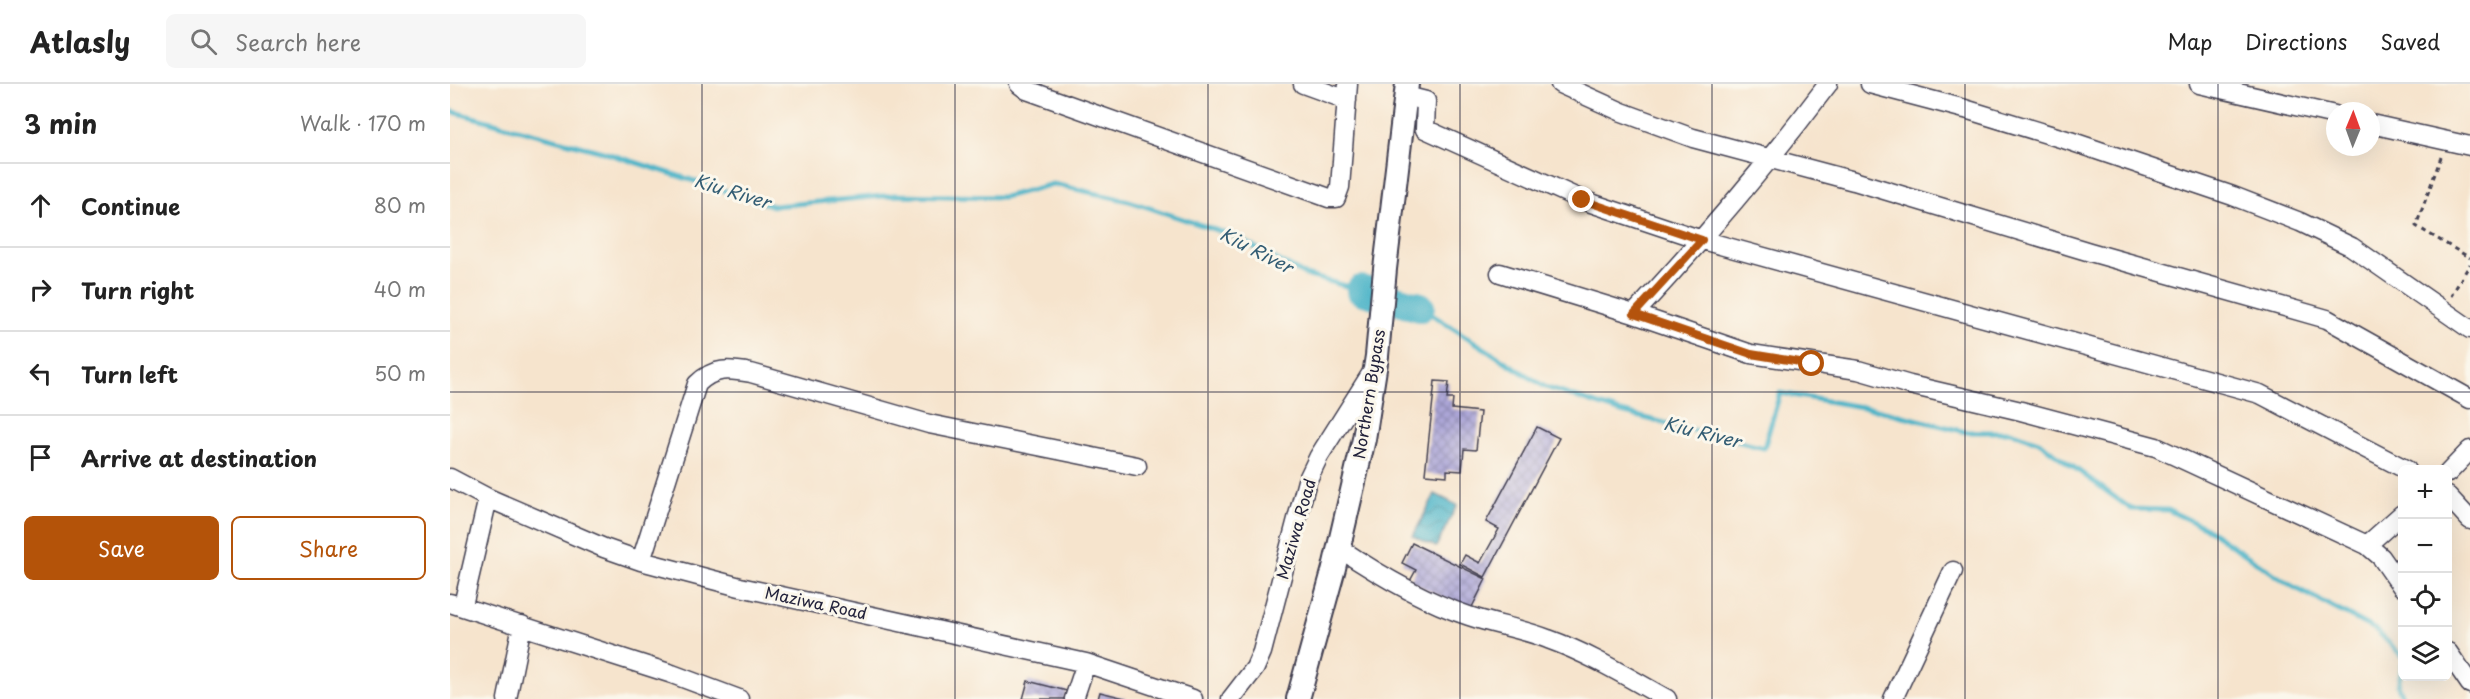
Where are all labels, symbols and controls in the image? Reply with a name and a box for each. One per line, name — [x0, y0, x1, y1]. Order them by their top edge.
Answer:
search box — [166, 14, 586, 68]
text: Atlasly — [30, 20, 130, 63]
icon: search — [187, 25, 220, 58]
text: Search here — [235, 25, 361, 58]
text: Map — [2167, 25, 2212, 57]
text: Directions — [2245, 25, 2347, 57]
text: Saved — [2380, 25, 2440, 57]
north arrow — [2326, 102, 2380, 156]
text: 3 min — [24, 104, 97, 143]
text: Walk · 170 m — [300, 108, 426, 138]
water label: Kiu River — [691, 166, 777, 216]
route end — [1568, 186, 1594, 212]
icon: ahead — [24, 189, 57, 222]
text: Continue — [81, 189, 180, 222]
text: 80 m — [374, 190, 426, 220]
water label: Kiu River — [1216, 220, 1300, 281]
icon: right — [24, 273, 57, 306]
text: Turn right — [81, 273, 194, 306]
text: 40 m — [374, 274, 426, 304]
street label: Northern Bypass — [1346, 327, 1390, 460]
route start — [1798, 350, 1824, 376]
icon: left — [24, 357, 57, 390]
text: Turn left — [81, 357, 178, 390]
text: 50 m — [374, 358, 426, 388]
water label: Kiu River — [1661, 409, 1746, 455]
icon: arrive — [24, 441, 57, 474]
text: Arrive at destination — [81, 441, 317, 474]
map controls — [2398, 465, 2452, 681]
button: + — [2398, 465, 2452, 519]
street label: Maziwa Road — [1269, 476, 1321, 582]
button: Save — [24, 516, 219, 580]
button: Share — [231, 516, 426, 580]
button: − — [2398, 519, 2452, 573]
button: locate — [2398, 573, 2452, 627]
street label: Maziwa Road — [763, 579, 869, 625]
button: layers — [2398, 627, 2452, 681]

